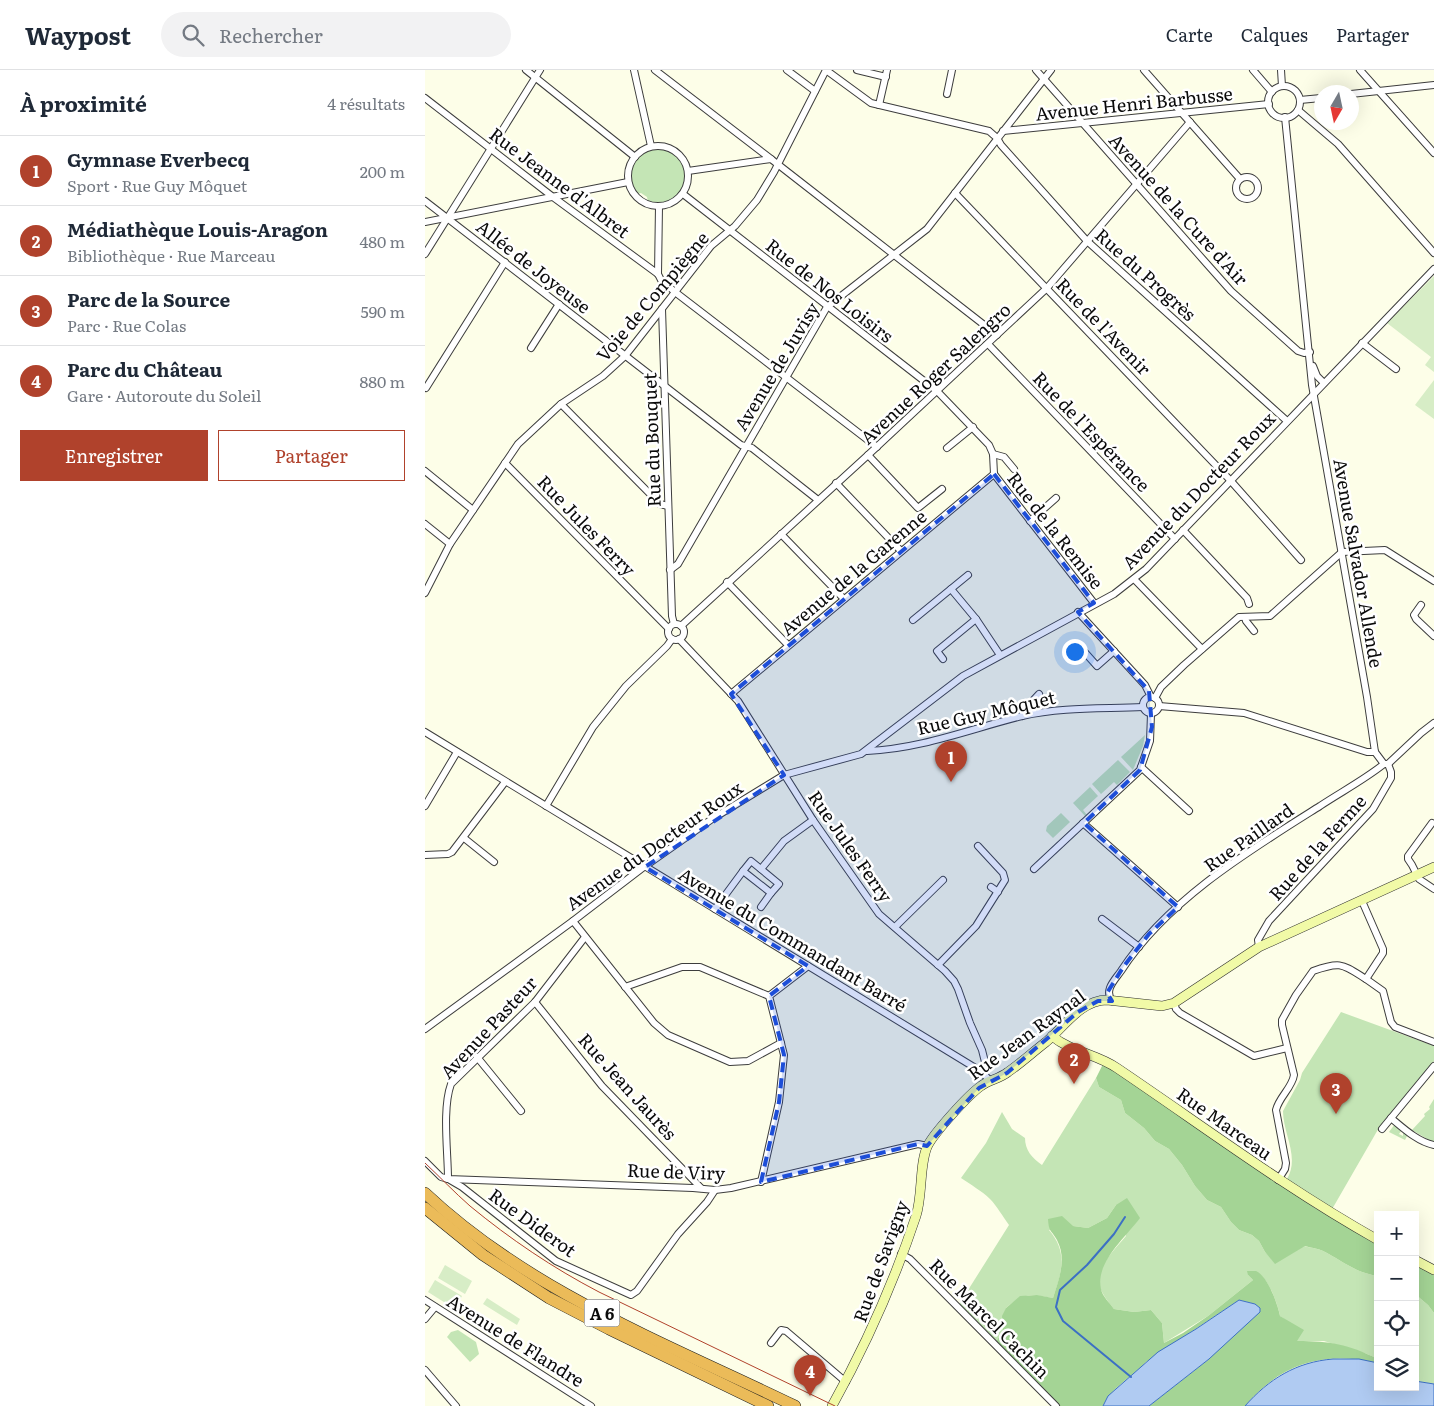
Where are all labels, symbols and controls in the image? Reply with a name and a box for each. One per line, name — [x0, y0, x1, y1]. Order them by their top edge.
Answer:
search box — [161, 12, 511, 57]
text: Waypost — [25, 17, 131, 52]
icon: search — [179, 21, 207, 49]
text: Rechercher — [219, 21, 323, 49]
text: Carte — [1166, 21, 1213, 48]
text: Calques — [1241, 21, 1308, 48]
text: Partager — [1336, 21, 1409, 48]
street label: Avenue Henri Barbusse — [1034, 79, 1234, 127]
north arrow — [1314, 85, 1359, 130]
text: À proximité — [20, 87, 147, 118]
text: 4 résultats — [327, 91, 405, 115]
street label: Rue Jeanne d'Albret — [484, 120, 636, 244]
street label: Avenue de la Cure d'Air — [1103, 127, 1255, 291]
text: Gymnase Everbecq — [67, 145, 250, 173]
text: 1 — [33, 159, 39, 183]
text: 200 m — [360, 159, 405, 183]
text: Sport · Rue Guy Môquet — [67, 173, 247, 197]
street label: Allée de Joyeuse — [471, 213, 597, 319]
text: Médiathèque Louis-Aragon — [67, 215, 328, 243]
street label: Rue du Progrès — [1090, 221, 1202, 327]
street label: Voie de Compiègne — [589, 225, 715, 367]
text: 2 — [32, 229, 40, 253]
text: 480 m — [359, 229, 405, 253]
street label: Rue de Nos Loisirs — [760, 232, 900, 348]
text: Bibliothèque · Rue Marceau — [67, 243, 275, 267]
street label: Rue de l'Avenir — [1050, 271, 1158, 381]
text: Parc de la Source — [67, 285, 230, 313]
street label: Avenue de Juvisy — [727, 296, 825, 435]
street label: Avenue Roger Salengro — [854, 296, 1016, 450]
text: 3 — [32, 299, 40, 323]
text: 590 m — [361, 299, 405, 323]
text: Parc · Rue Colas — [67, 313, 186, 337]
text: Parc du Château — [67, 355, 222, 383]
street label: Rue de l'Espérance — [1027, 365, 1157, 497]
text: 4 — [31, 369, 41, 393]
text: 880 m — [359, 369, 405, 393]
street label: Rue du Bouquet — [635, 372, 667, 508]
text: Gare · Autoroute du Soleil — [67, 383, 261, 407]
street label: Avenue du Docteur Roux — [1115, 404, 1281, 575]
button: Enregistrer — [20, 430, 208, 481]
button: Partager — [218, 430, 405, 481]
street label: Avenue Salvador Allende — [1327, 456, 1391, 670]
street label: Rue de la Remise — [1002, 466, 1110, 594]
street label: Rue Jules Ferry — [532, 468, 643, 582]
street label: Avenue de la Garenne — [774, 503, 932, 641]
your location — [1062, 639, 1088, 665]
street label: Rue Guy Môquet — [914, 683, 1059, 741]
pin: 1 — [935, 741, 967, 782]
street label: Avenue du Docteur Roux — [560, 773, 749, 916]
street label: Rue Jules Ferry — [802, 785, 900, 908]
street label: Rue de la Ferme — [1262, 788, 1372, 906]
street label: Rue Paillard — [1198, 796, 1298, 878]
street label: Avenue du Commandant Barré — [674, 860, 912, 1018]
street label: Avenue Pasteur — [433, 969, 543, 1084]
street label: Rue Jean Raynal — [962, 982, 1090, 1086]
street label: Rue Jean Jaurès — [573, 1027, 683, 1145]
pin: 2 — [1058, 1043, 1090, 1084]
pin: 3 — [1320, 1073, 1352, 1114]
street label: Rue Marceau — [1172, 1080, 1278, 1166]
street label: Rue de Viry — [626, 1156, 726, 1186]
street label: Rue Diderot — [484, 1181, 583, 1263]
street label: Rue de Savigny — [845, 1196, 915, 1326]
map controls — [1374, 1211, 1419, 1391]
button: + — [1374, 1211, 1419, 1256]
street label: Rue Marcel Cachin — [924, 1252, 1056, 1384]
button: − — [1374, 1256, 1419, 1301]
street label: Avenue de Flandre — [442, 1287, 590, 1393]
road number: A 6 — [585, 1300, 619, 1326]
button: locate — [1374, 1301, 1419, 1346]
button: layers — [1374, 1346, 1419, 1391]
pin: 4 — [794, 1355, 826, 1396]

